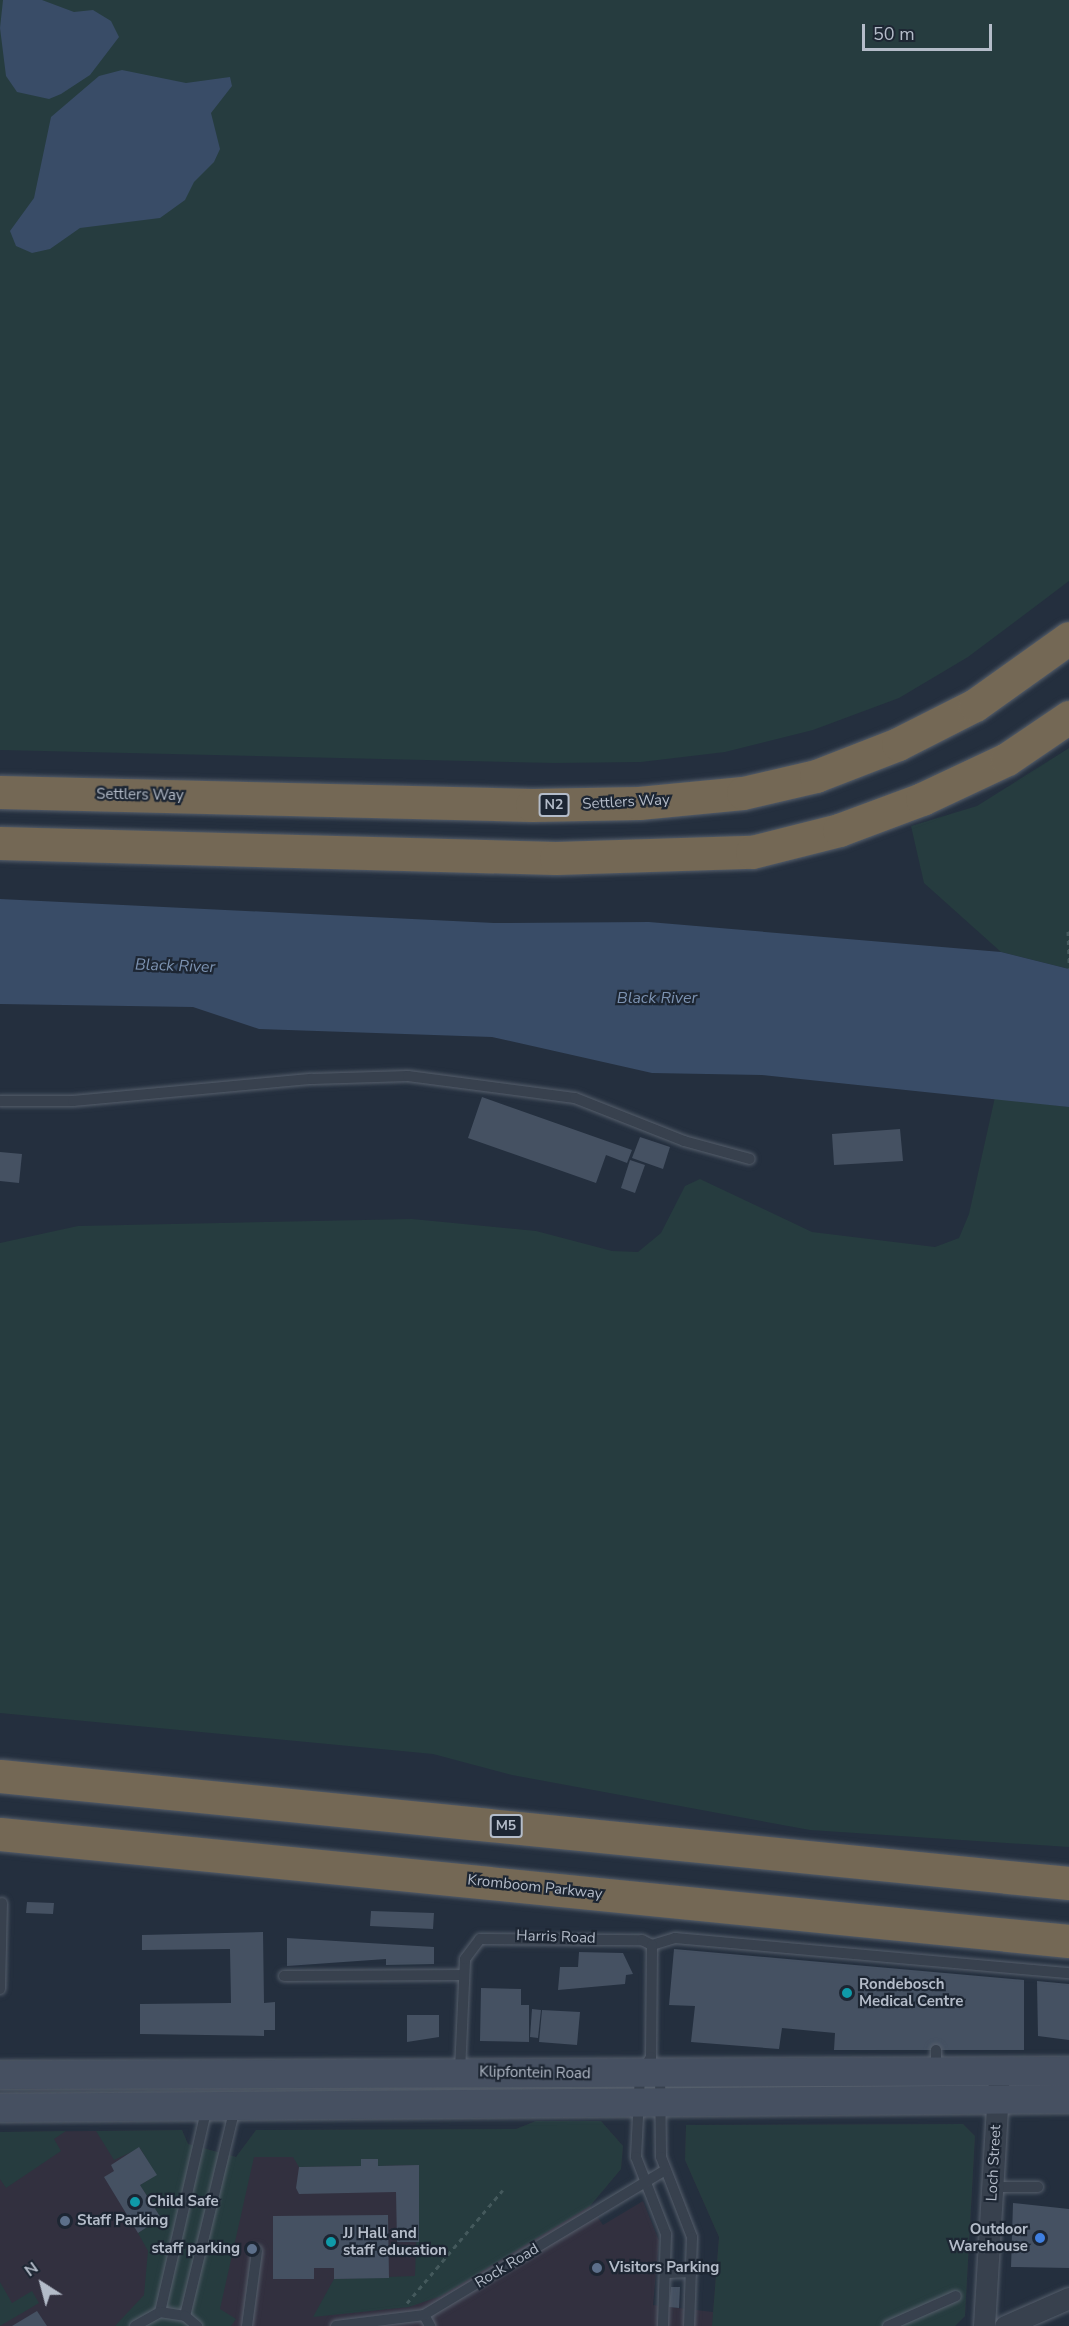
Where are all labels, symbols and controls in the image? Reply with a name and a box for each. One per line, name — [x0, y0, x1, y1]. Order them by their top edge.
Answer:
scale bar — [865, 12, 996, 50]
text: 50 m — [873, 22, 915, 46]
street label: Settlers Way — [96, 785, 184, 805]
street label: Settlers Way — [582, 791, 670, 813]
road number: N2 — [538, 794, 570, 816]
water label: Black River — [135, 955, 215, 977]
water label: Black River — [617, 988, 697, 1008]
road number: M5 — [490, 1815, 522, 1837]
street label: Kromboom Parkway — [467, 1871, 603, 1903]
street label: Harris Road — [516, 1927, 596, 1947]
place label: Rondebosch Medical Centre — [859, 1975, 963, 2010]
marker: Rondebosch Medical Centre — [840, 1986, 854, 2000]
street label: Klipfontein Road — [479, 2063, 591, 2083]
street label: Loch Street — [983, 2124, 1005, 2202]
place label: Child Safe — [147, 2193, 219, 2211]
marker: Child Safe — [128, 2195, 142, 2209]
place label: Staff Parking — [77, 2212, 168, 2230]
marker: Staff Parking — [58, 2214, 72, 2228]
place label: Outdoor Warehouse — [949, 2220, 1028, 2255]
place label: JJ Hall and staff education — [343, 2224, 447, 2259]
marker: Outdoor Warehouse — [1033, 2231, 1047, 2245]
marker: JJ Hall and staff education — [324, 2235, 338, 2249]
place label: staff parking — [151, 2240, 240, 2258]
street label: Rock Road — [472, 2240, 542, 2292]
marker: staff parking — [245, 2242, 259, 2256]
north arrow — [12, 2254, 72, 2314]
text: N — [20, 2257, 43, 2282]
place label: Visitors Parking — [609, 2259, 719, 2277]
marker: Visitors Parking — [590, 2261, 604, 2275]

